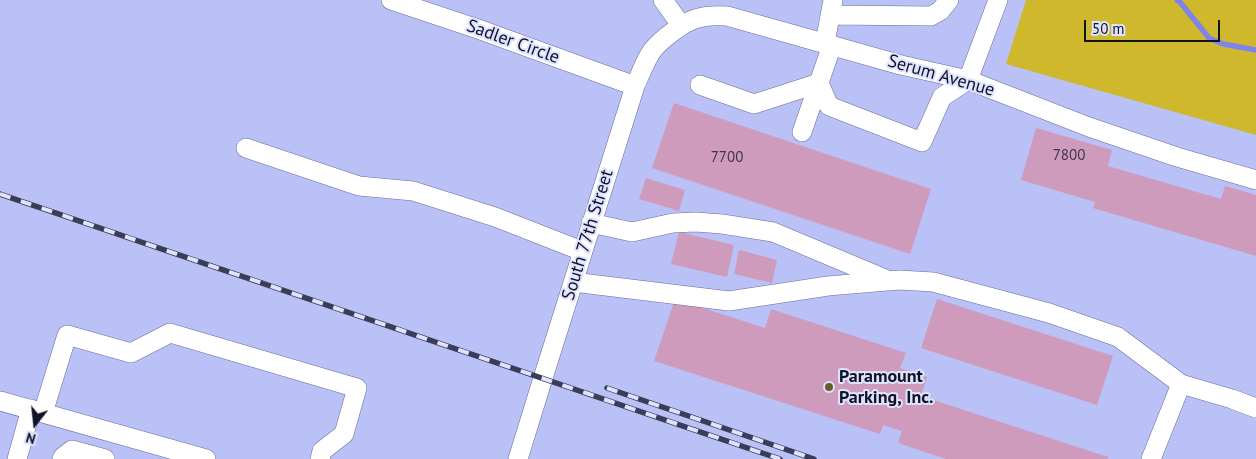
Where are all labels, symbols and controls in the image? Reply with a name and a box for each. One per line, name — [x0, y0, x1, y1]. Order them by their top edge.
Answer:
scale bar — [1086, 10, 1222, 42]
street label: Sadler Circle — [464, 15, 562, 69]
text: 50 m — [1092, 19, 1125, 38]
street label: Serum Avenue — [885, 50, 997, 102]
house number: 7800 — [1053, 147, 1085, 165]
house number: 7700 — [711, 149, 743, 167]
street label: South 77th Street — [558, 167, 618, 303]
place label: Paramount Parking, Inc. — [839, 366, 933, 408]
marker: Paramount Parking, Inc. — [823, 381, 835, 393]
north arrow — [10, 399, 60, 449]
text: N — [24, 429, 38, 448]

